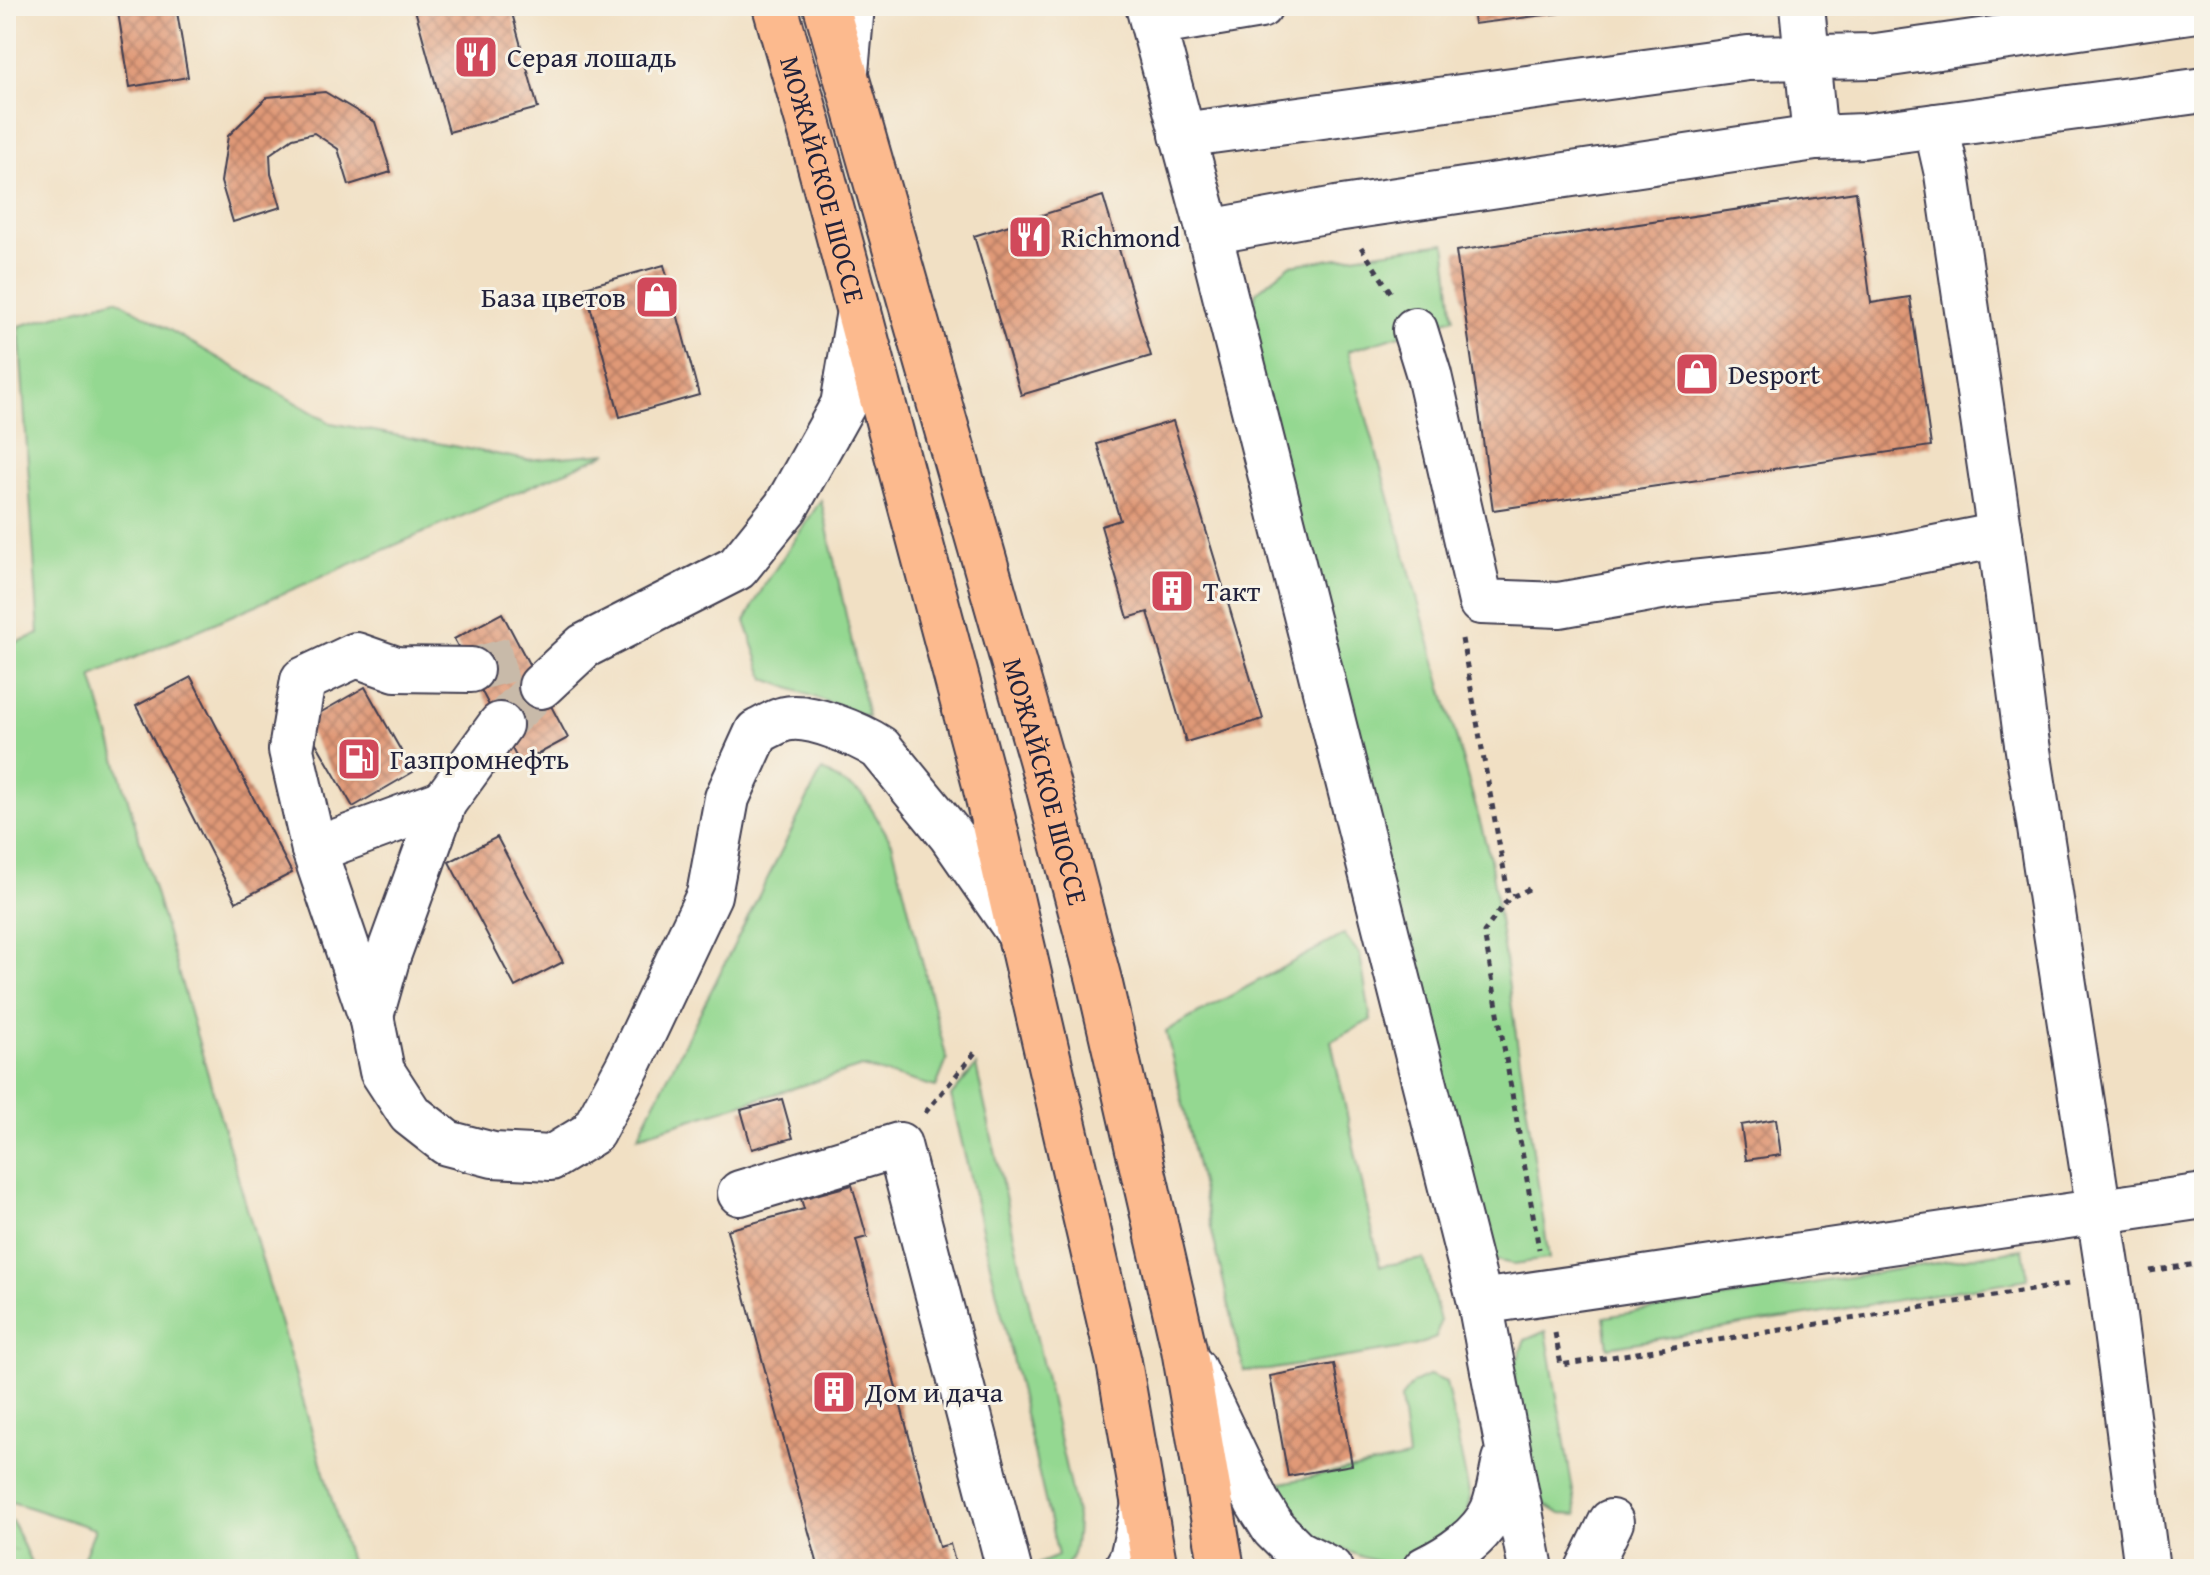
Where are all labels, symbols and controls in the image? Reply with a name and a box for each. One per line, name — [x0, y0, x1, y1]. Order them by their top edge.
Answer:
restaurant icon: Серая лошадь — [452, 33, 500, 81]
place label: Серая лошадь — [507, 36, 677, 77]
street label: МОЖАЙСКОЕ ШОССЕ — [770, 51, 877, 307]
restaurant icon: Richmond — [1006, 213, 1054, 261]
place label: Richmond — [1061, 216, 1181, 257]
shop icon: База цветов — [633, 273, 681, 321]
place label: База цветов — [481, 276, 626, 317]
shop icon: Desport — [1673, 350, 1721, 398]
place label: Desport — [1728, 353, 1820, 394]
building icon: Такт — [1148, 567, 1196, 615]
place label: Такт — [1203, 570, 1261, 611]
street label: МОЖАЙСКОЕ ШОССЕ — [993, 653, 1099, 909]
fuel station icon: Газпромнефть — [335, 735, 383, 783]
place label: Газпромнефть — [390, 738, 569, 779]
building icon: Дом и дача — [810, 1368, 858, 1416]
place label: Дом и дача — [864, 1371, 1004, 1412]

